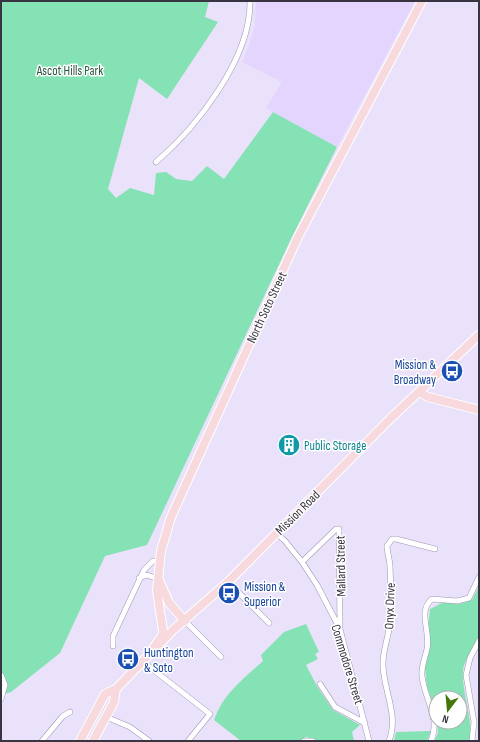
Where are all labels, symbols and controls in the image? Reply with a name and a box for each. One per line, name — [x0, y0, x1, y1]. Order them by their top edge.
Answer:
park label: Ascot Hills Park — [36, 63, 103, 79]
street label: North Soto Street — [243, 269, 290, 346]
place label: Mission & Broadway — [394, 357, 436, 388]
bus stop icon: Mission & Broadway — [439, 358, 465, 384]
building icon: Public Storage — [276, 432, 302, 458]
place label: Public Storage — [304, 438, 366, 454]
street label: Mission Road — [272, 487, 323, 538]
street label: Mallard Street — [332, 535, 350, 597]
place label: Mission & Superior — [244, 579, 286, 610]
bus stop icon: Mission & Superior — [216, 580, 242, 606]
street label: Onyx Drive — [381, 582, 399, 630]
street label: Commodore Street — [327, 622, 367, 706]
place label: Huntington & Soto — [144, 645, 194, 676]
bus stop icon: Huntington & Soto — [115, 646, 141, 672]
north arrow — [428, 690, 468, 730]
text: N — [441, 712, 450, 726]

